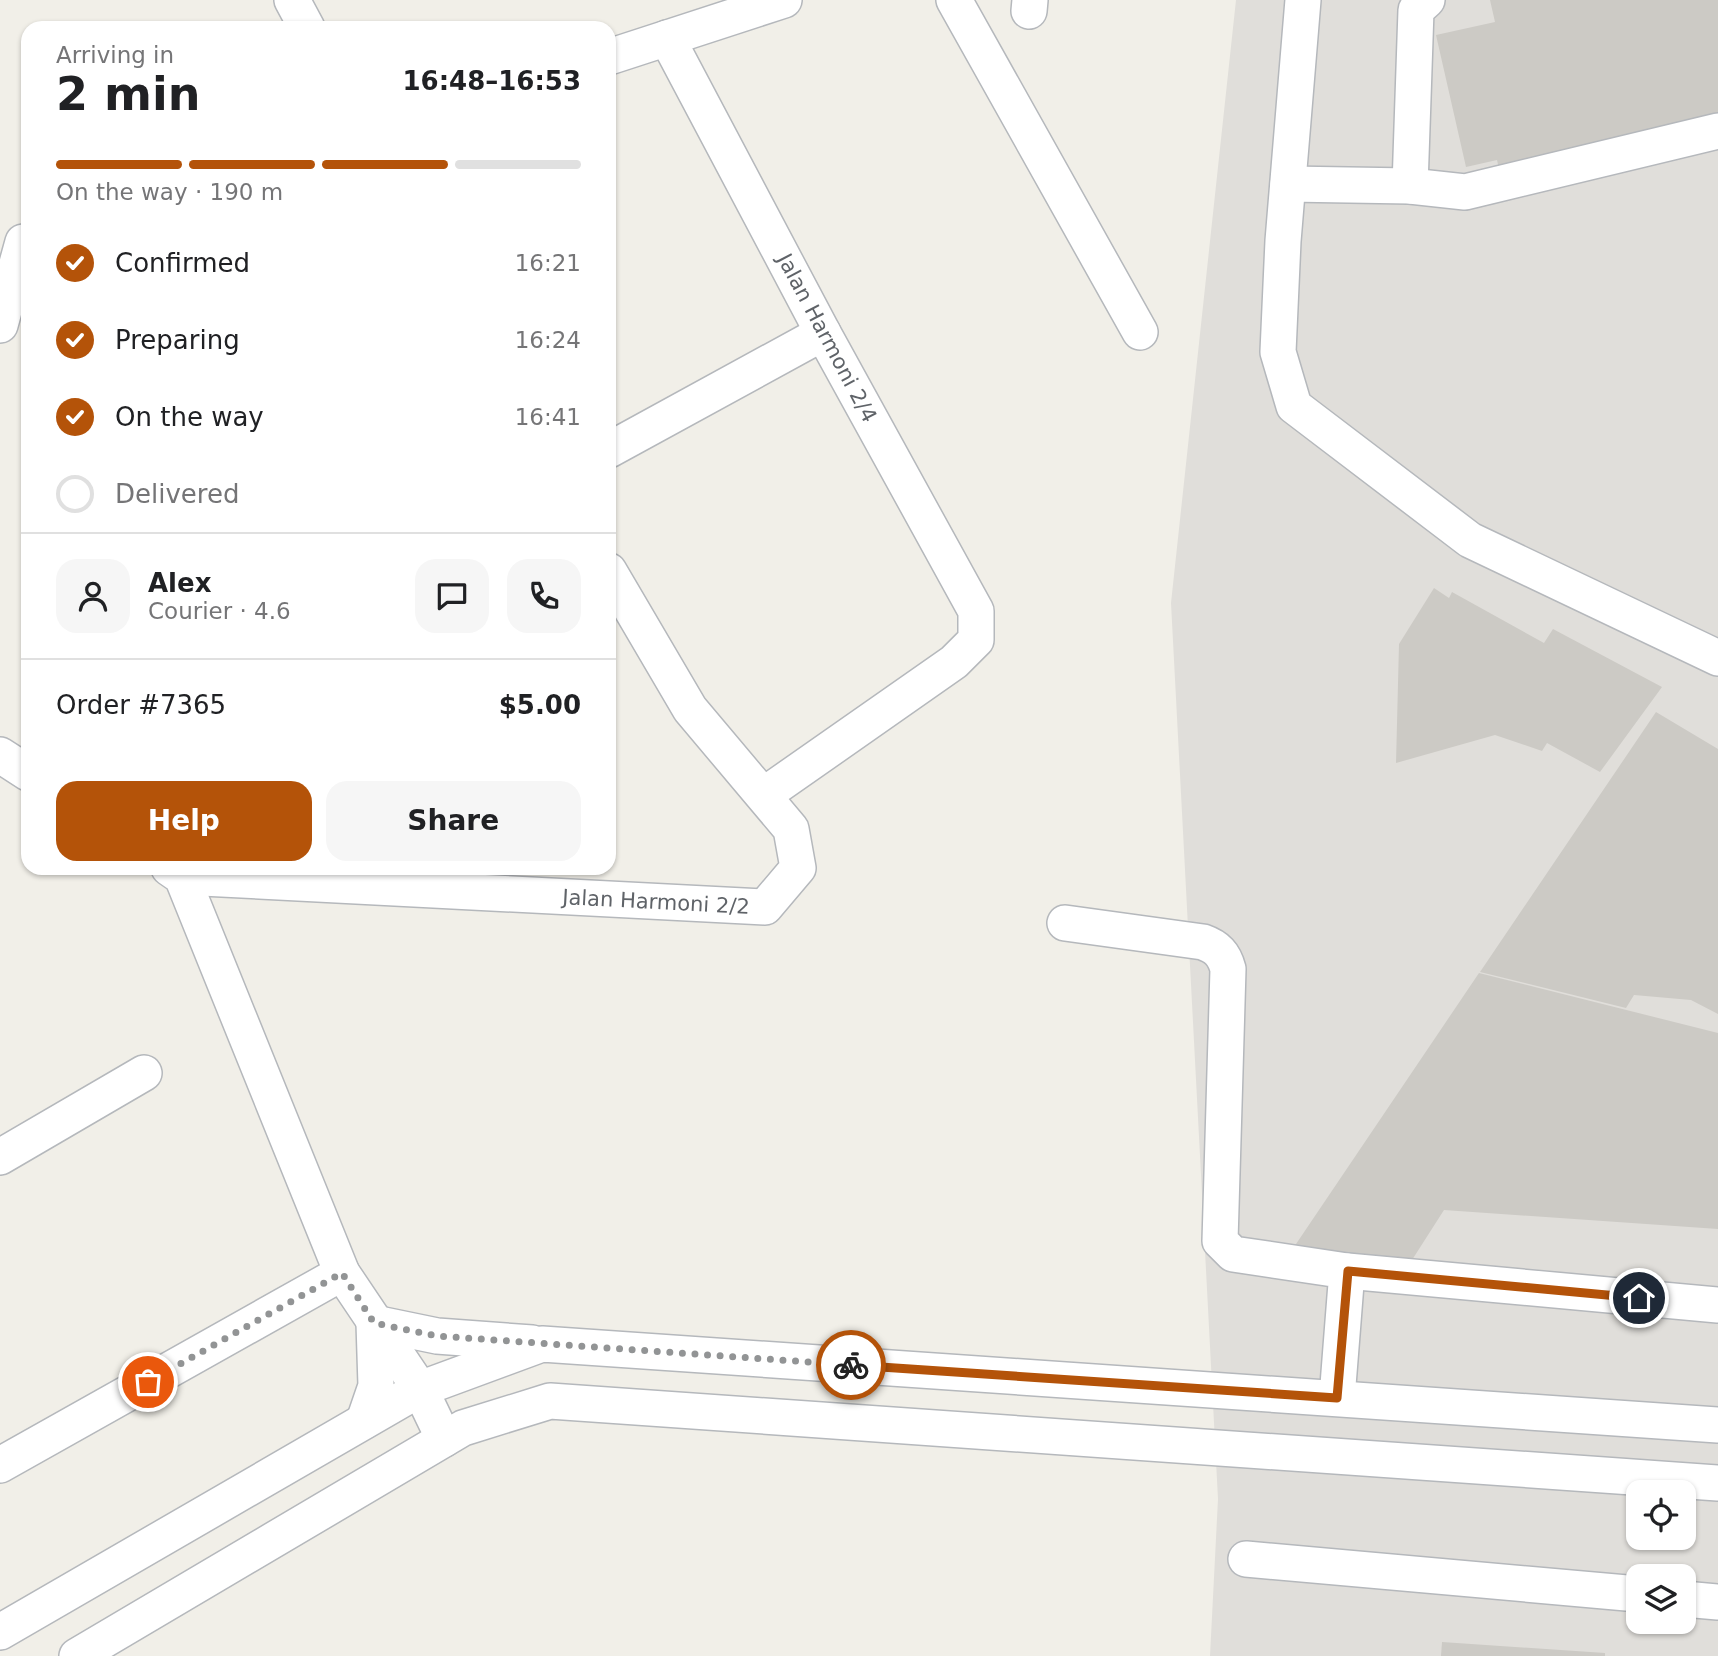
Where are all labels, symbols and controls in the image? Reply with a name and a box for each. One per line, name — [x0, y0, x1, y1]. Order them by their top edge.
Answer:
text: Arriving in — [56, 42, 174, 68]
text: 16:48–16:53 — [402, 66, 581, 96]
text: 2 min — [56, 67, 200, 121]
text: On the way · 190 m — [56, 179, 283, 205]
icon: check — [56, 244, 94, 282]
text: Confirmed — [115, 248, 250, 278]
street label: Jalan Harmoni 2/4 — [771, 248, 882, 426]
text: 16:21 — [515, 250, 581, 276]
icon: check — [56, 321, 94, 359]
text: Preparing — [115, 325, 240, 355]
text: 16:24 — [515, 327, 581, 353]
icon: check — [56, 398, 94, 436]
text: On the way — [115, 402, 264, 432]
text: 16:41 — [515, 404, 581, 430]
text: Delivered — [115, 479, 239, 509]
button: person — [56, 559, 130, 633]
button: chat — [415, 559, 489, 633]
button: phone — [507, 559, 581, 633]
text: Alex — [148, 568, 211, 598]
text: Courier · 4.6 — [148, 598, 291, 624]
text: Order #7365 — [56, 690, 226, 720]
text: $5.00 — [499, 690, 581, 720]
button: Help — [56, 781, 312, 861]
button: Share — [326, 781, 581, 861]
street label: Jalan Harmoni 2/2 — [560, 885, 750, 919]
pin — [1609, 1268, 1669, 1328]
icon: home — [1620, 1279, 1658, 1317]
courier — [816, 1330, 886, 1400]
icon: bike — [832, 1346, 870, 1384]
pin — [118, 1352, 178, 1412]
icon: bag — [129, 1363, 167, 1401]
map controls — [1626, 1480, 1696, 1634]
button: locate — [1626, 1480, 1696, 1550]
button: layers — [1626, 1564, 1696, 1634]

